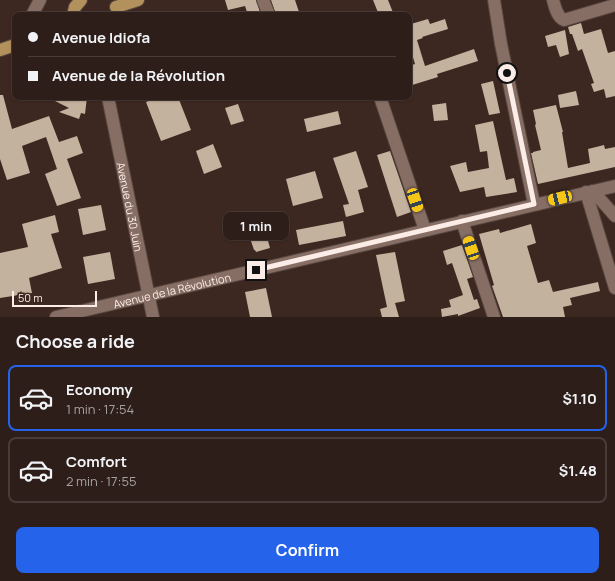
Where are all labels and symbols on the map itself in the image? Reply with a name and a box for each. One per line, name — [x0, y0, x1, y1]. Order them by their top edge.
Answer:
route start — [498, 64, 516, 82]
street label: Avenue du 30 Juin — [114, 161, 147, 253]
car — [405, 187, 425, 213]
car — [547, 189, 573, 207]
callout: 1 min — [223, 212, 289, 240]
car — [461, 235, 481, 261]
route end — [247, 261, 265, 279]
street label: Avenue de la Révolution — [112, 269, 232, 311]
scale bar — [12, 289, 97, 308]

